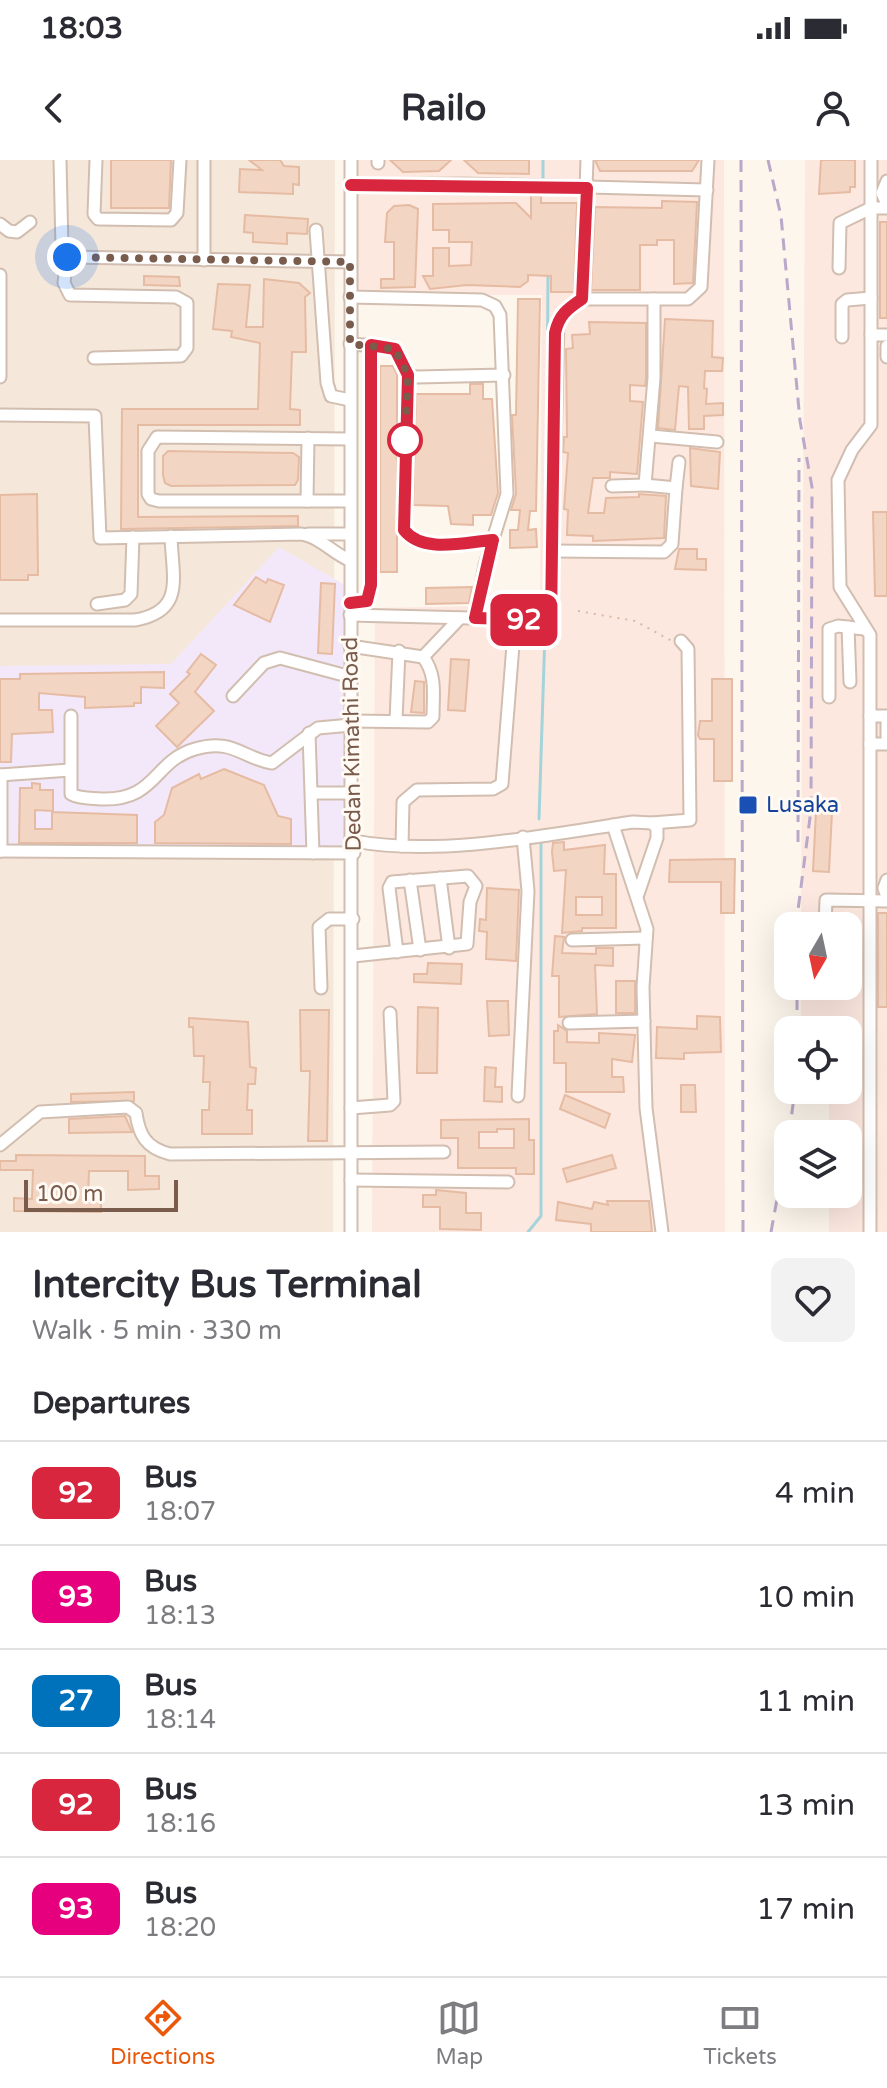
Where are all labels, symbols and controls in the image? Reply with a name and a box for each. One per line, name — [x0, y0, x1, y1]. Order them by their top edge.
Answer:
text: 18:03 — [40, 10, 123, 47]
icon: back — [32, 86, 76, 130]
icon: person — [811, 86, 855, 130]
text: Railo — [401, 87, 486, 130]
your location — [47, 237, 87, 277]
unlabelled marker — [388, 423, 422, 457]
line badge: 92 — [488, 594, 560, 646]
text: 92 — [506, 603, 542, 637]
street label: Dedan Kimathi Road — [337, 636, 367, 852]
place label: Lusaka — [766, 792, 839, 818]
marker: Lusaka — [737, 794, 759, 816]
north arrow — [774, 912, 862, 1000]
map controls — [774, 912, 862, 1208]
button: locate — [774, 1016, 862, 1104]
button: layers — [774, 1120, 862, 1208]
scale bar — [24, 1176, 178, 1212]
text: 100 m — [36, 1181, 103, 1207]
button: heart — [771, 1258, 855, 1342]
text: Intercity Bus Terminal — [32, 1262, 422, 1308]
text: Walk · 5 min · 330 m — [32, 1315, 282, 1346]
text: Departures — [32, 1385, 190, 1422]
text: Bus — [144, 1459, 197, 1496]
text: 4 min — [775, 1475, 855, 1512]
text: 92 — [58, 1476, 94, 1510]
text: 18:07 — [144, 1496, 216, 1527]
text: Bus — [144, 1563, 197, 1600]
text: 10 min — [756, 1579, 855, 1616]
text: 93 — [58, 1580, 94, 1614]
text: 18:13 — [144, 1600, 216, 1631]
text: Bus — [144, 1667, 197, 1704]
text: 11 min — [756, 1683, 855, 1720]
text: 27 — [58, 1684, 94, 1718]
text: 18:14 — [144, 1704, 216, 1735]
text: Bus — [144, 1771, 197, 1808]
text: 13 min — [756, 1787, 855, 1824]
text: 92 — [58, 1788, 94, 1822]
text: 18:16 — [144, 1808, 216, 1839]
text: Bus — [144, 1875, 197, 1912]
text: 17 min — [756, 1891, 855, 1928]
text: 93 — [58, 1892, 94, 1926]
text: 18:20 — [144, 1912, 216, 1943]
tab: Directions — [110, 1996, 215, 2070]
tab: Map — [436, 1996, 483, 2070]
tab: Tickets — [703, 1996, 777, 2070]

